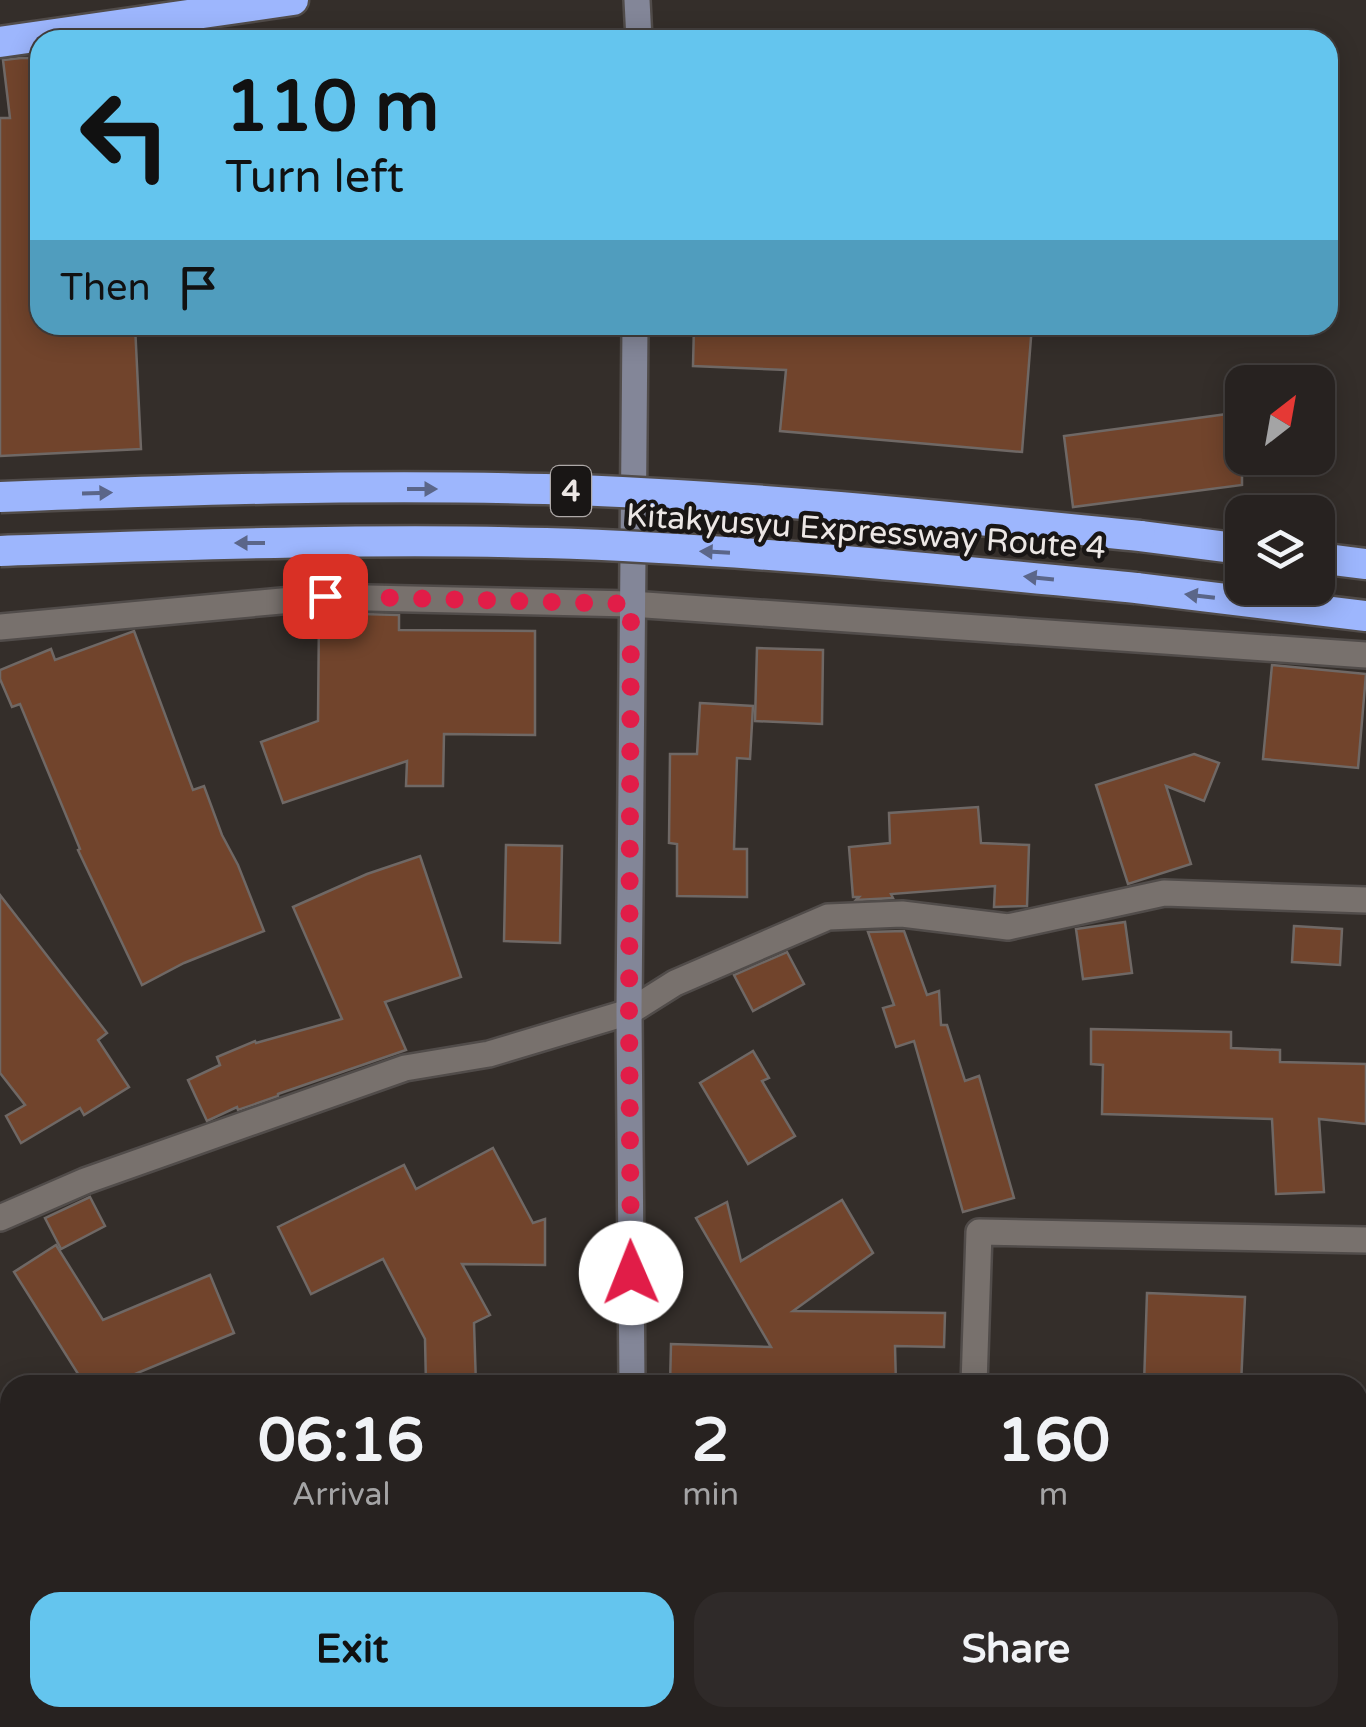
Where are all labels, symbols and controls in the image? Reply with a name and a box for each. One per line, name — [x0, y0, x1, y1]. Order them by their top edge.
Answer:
text: 110 m — [225, 66, 439, 150]
icon: left — [60, 70, 190, 200]
text: Turn left — [225, 151, 404, 205]
icon: arrive — [171, 260, 226, 315]
text: Then — [60, 265, 151, 311]
north arrow — [1225, 365, 1335, 475]
map controls — [1225, 365, 1335, 605]
road number: 4 — [551, 466, 591, 516]
one-way arrow — [407, 481, 439, 497]
one-way arrow — [82, 485, 114, 501]
button: layers — [1225, 495, 1335, 605]
street label: Kitakyusyu Expressway Route 4 — [625, 496, 1107, 568]
one-way arrow — [234, 535, 266, 551]
one-way arrow — [699, 544, 730, 560]
pin — [283, 554, 368, 639]
icon: arrive — [298, 569, 353, 624]
one-way arrow — [1022, 570, 1054, 586]
one-way arrow — [1183, 587, 1215, 603]
position arrow — [579, 1221, 683, 1325]
text: 06:16 — [258, 1405, 424, 1477]
text: 2 — [692, 1405, 729, 1477]
text: 160 — [997, 1405, 1110, 1477]
text: Arrival — [292, 1476, 391, 1514]
text: min — [682, 1476, 739, 1514]
text: m — [1039, 1476, 1068, 1514]
button: Exit — [30, 1592, 674, 1707]
button: Share — [694, 1592, 1338, 1707]

